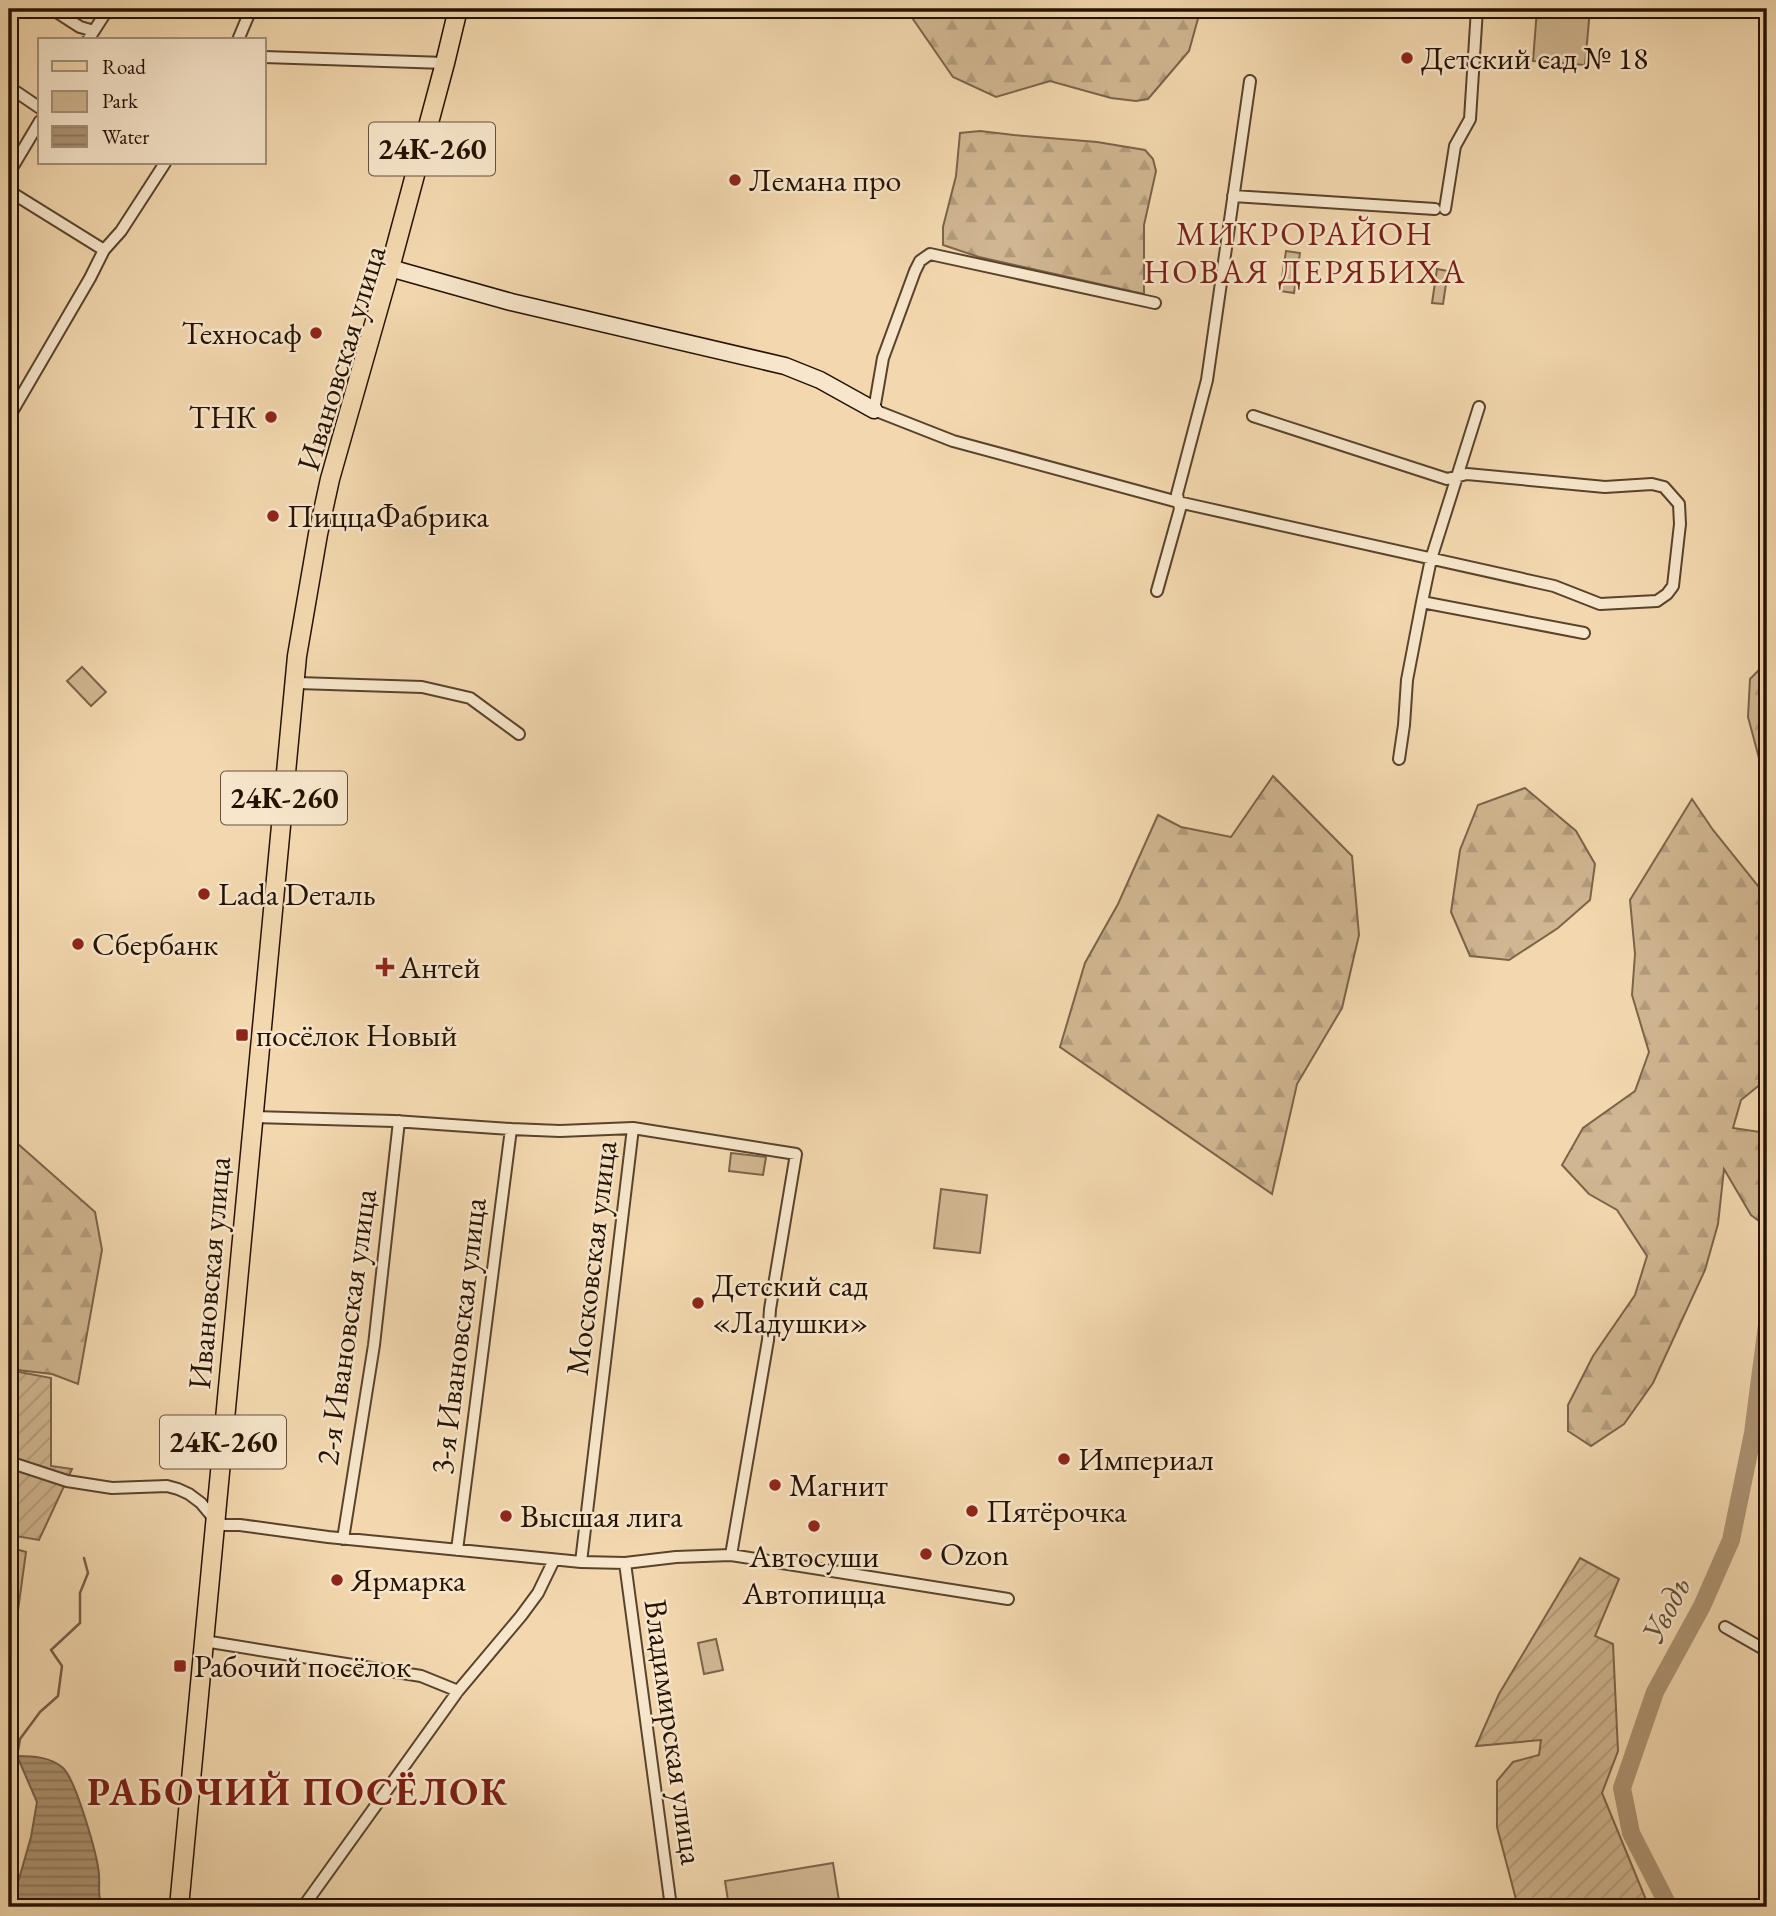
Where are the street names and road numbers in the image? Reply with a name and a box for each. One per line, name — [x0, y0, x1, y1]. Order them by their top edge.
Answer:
road number: 24К-260 — [369, 122, 495, 176]
street label: Ивановская улица — [287, 240, 395, 476]
road number: 24К-260 — [221, 772, 347, 824]
street label: Московская улица — [556, 1138, 626, 1378]
street label: Ивановская улица — [178, 1155, 240, 1391]
street label: 2-я Ивановская улица — [306, 1186, 386, 1468]
street label: 3-я Ивановская улица — [420, 1195, 496, 1477]
road number: 24К-260 — [160, 1416, 286, 1468]
street label: Владимирская улица — [635, 1597, 713, 1868]

